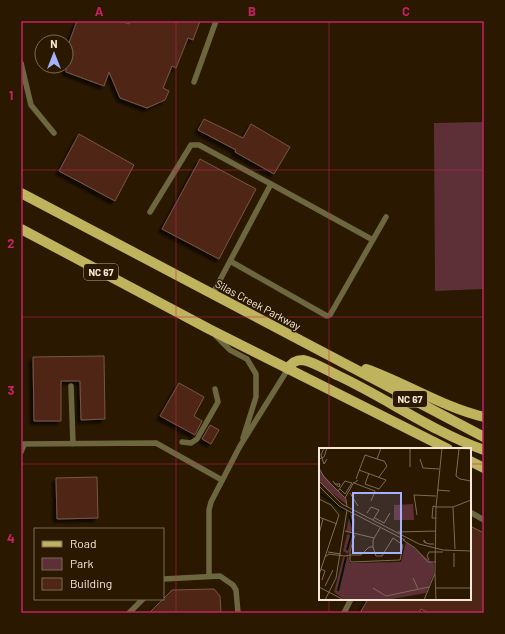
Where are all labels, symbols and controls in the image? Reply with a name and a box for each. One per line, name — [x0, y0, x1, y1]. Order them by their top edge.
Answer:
text: A — [95, 3, 104, 19]
text: B — [248, 3, 256, 19]
text: C — [402, 3, 410, 19]
north arrow — [34, 34, 74, 74]
text: N — [50, 37, 58, 50]
text: 1 — [9, 87, 13, 103]
text: 2 — [7, 235, 15, 251]
road number: NC 67 — [84, 264, 118, 280]
street label: Silas Creek Parkway — [213, 277, 303, 333]
text: 3 — [7, 382, 15, 398]
road number: NC 67 — [393, 391, 427, 407]
inset map — [319, 448, 471, 600]
legend — [34, 528, 164, 600]
text: 4 — [7, 530, 15, 546]
text: Road — [70, 536, 97, 550]
text: Park — [70, 556, 94, 570]
text: Building — [70, 576, 112, 590]

